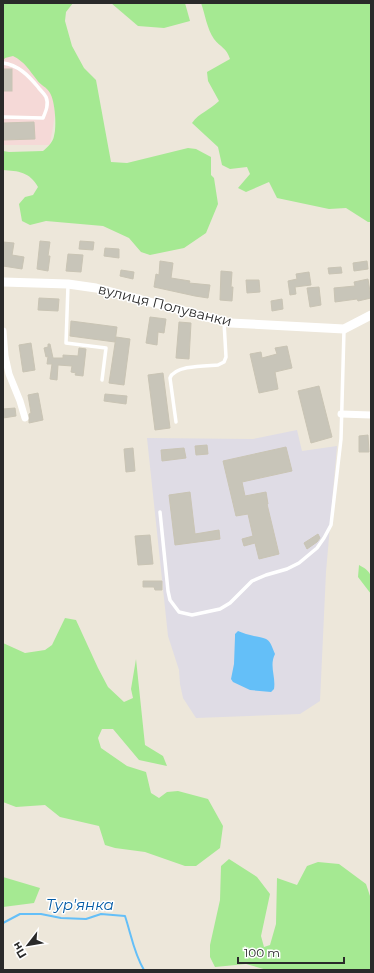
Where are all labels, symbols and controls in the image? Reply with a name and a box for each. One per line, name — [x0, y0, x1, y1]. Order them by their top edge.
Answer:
street label: вулиця Полуванки — [96, 280, 234, 330]
water label: Тур'янка — [46, 895, 114, 914]
north arrow — [8, 925, 48, 965]
text: Пн — [9, 939, 30, 961]
scale bar — [238, 939, 344, 965]
text: 100 m — [244, 945, 280, 960]

